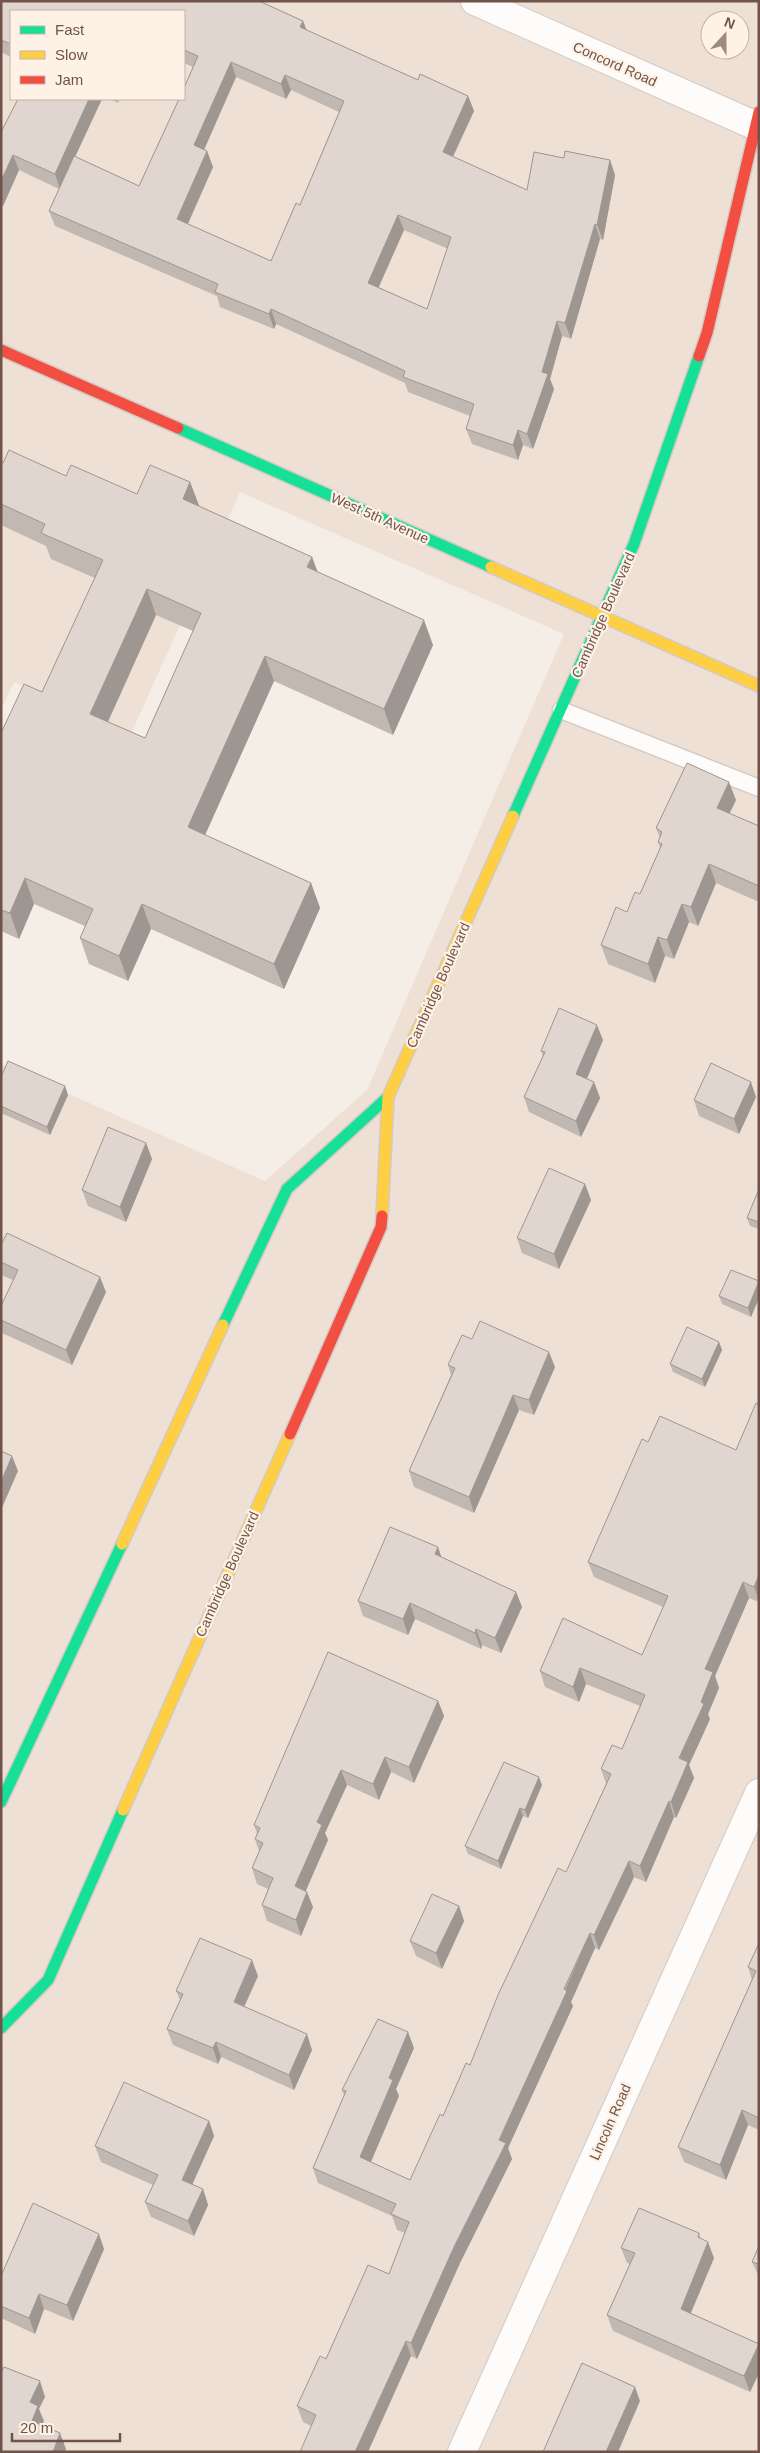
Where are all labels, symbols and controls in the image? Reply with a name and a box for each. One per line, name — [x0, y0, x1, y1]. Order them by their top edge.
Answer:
legend — [10, 10, 185, 100]
north arrow — [700, 10, 750, 60]
text: N — [722, 14, 737, 32]
text: Fast — [55, 21, 85, 38]
street label: Concord Road — [571, 38, 659, 90]
text: Slow — [55, 46, 88, 63]
text: Jam — [55, 71, 83, 88]
street label: West 5th Avenue — [329, 489, 432, 547]
street label: Cambridge Boulevard — [568, 550, 638, 680]
street label: Cambridge Boulevard — [403, 920, 473, 1050]
street label: Cambridge Boulevard — [192, 1509, 262, 1639]
street label: Lincoln Road — [586, 2081, 634, 2163]
scale bar — [12, 2410, 120, 2442]
text: 20 m — [20, 2419, 53, 2436]

